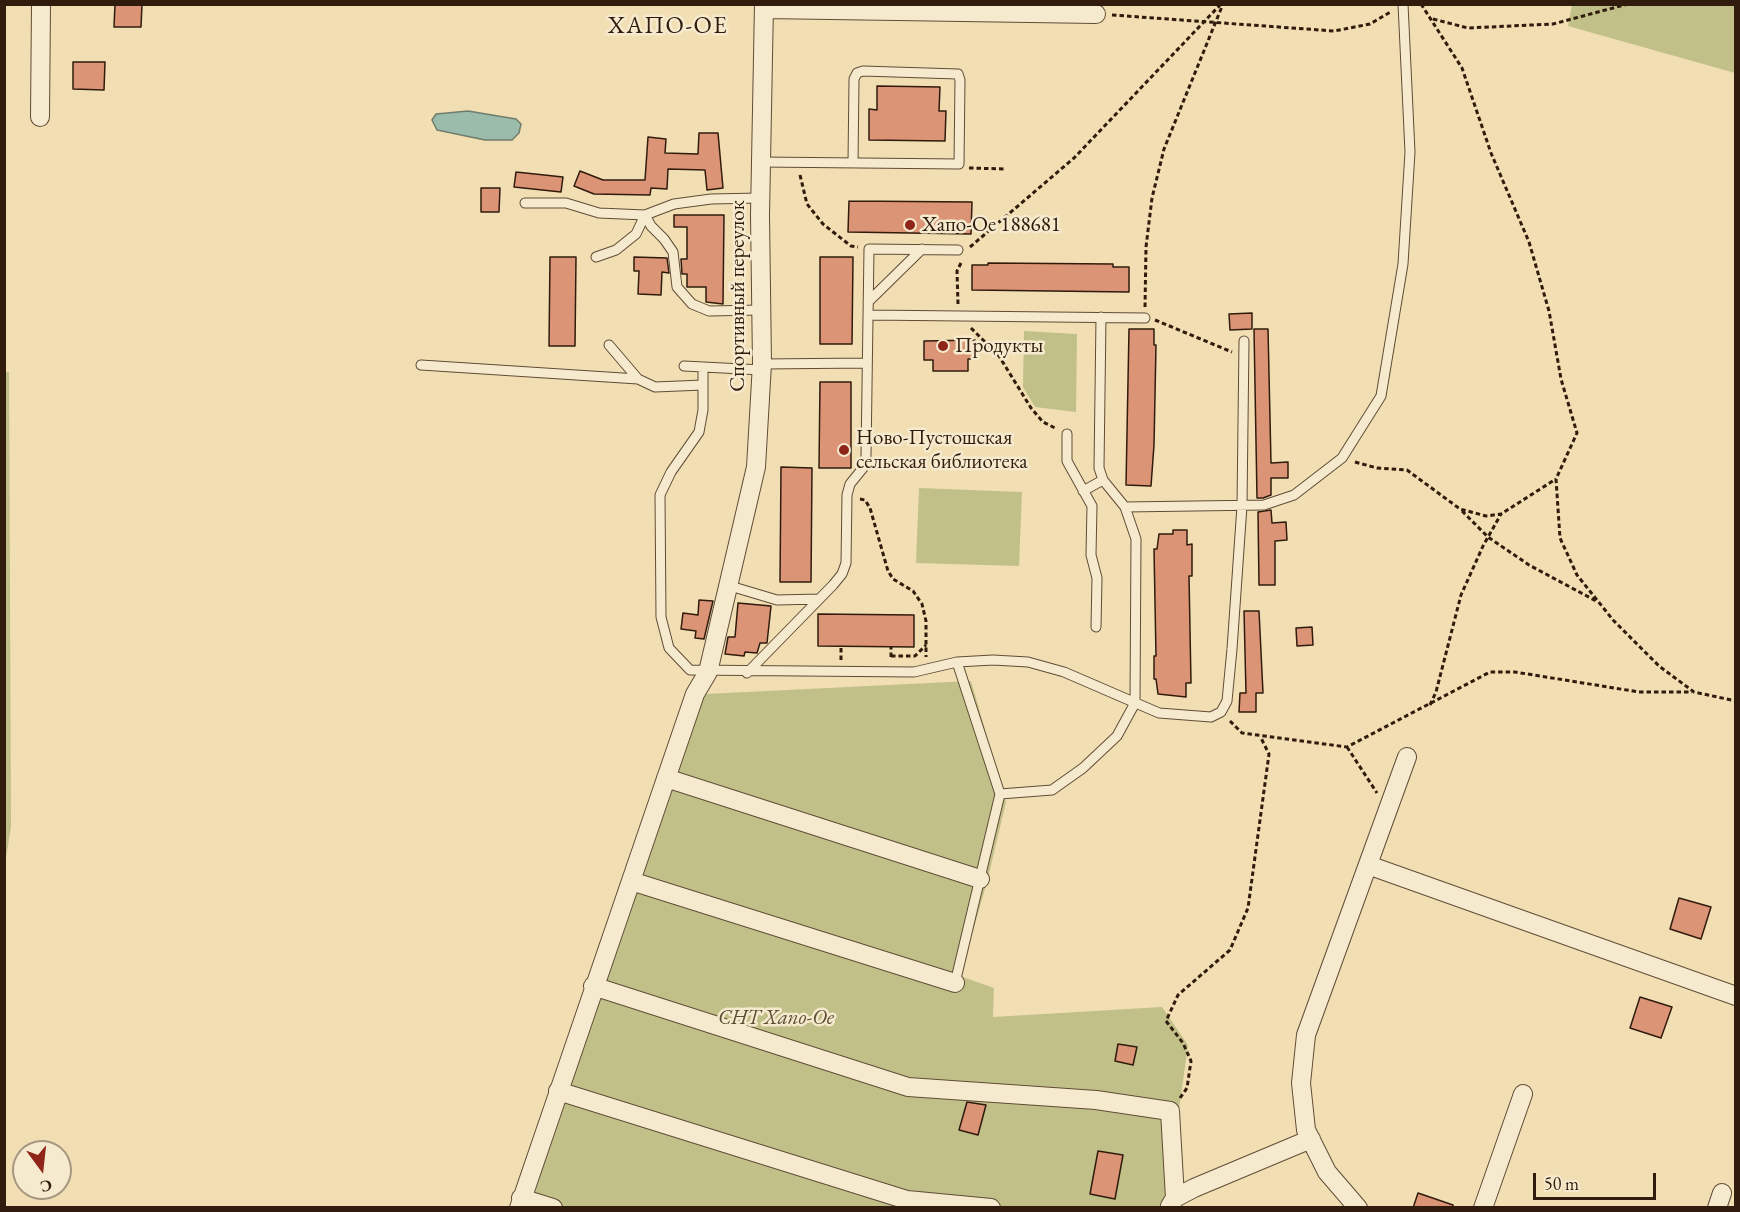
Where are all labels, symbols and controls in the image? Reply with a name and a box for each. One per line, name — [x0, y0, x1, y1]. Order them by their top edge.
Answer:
district label: ХАПО-ОЕ — [608, 12, 728, 40]
street label: Спортивный переулок — [725, 200, 751, 392]
place label: Хапо-Ое 188681 — [922, 212, 1061, 238]
marker: Хапо-Ое 188681 — [903, 218, 917, 232]
place label: Продукты — [955, 333, 1043, 359]
marker: Продукты — [936, 339, 950, 353]
place label: Ново-Пустошская сельская библиотека — [856, 425, 1028, 475]
marker: Ново-Пустошская сельская библиотека — [837, 443, 851, 457]
park label: СНТ Хапо-Ое — [718, 1005, 834, 1031]
north arrow — [12, 1140, 72, 1200]
scale bar — [1536, 1161, 1659, 1199]
text: 50 m — [1544, 1172, 1579, 1195]
text: С — [38, 1174, 54, 1198]

